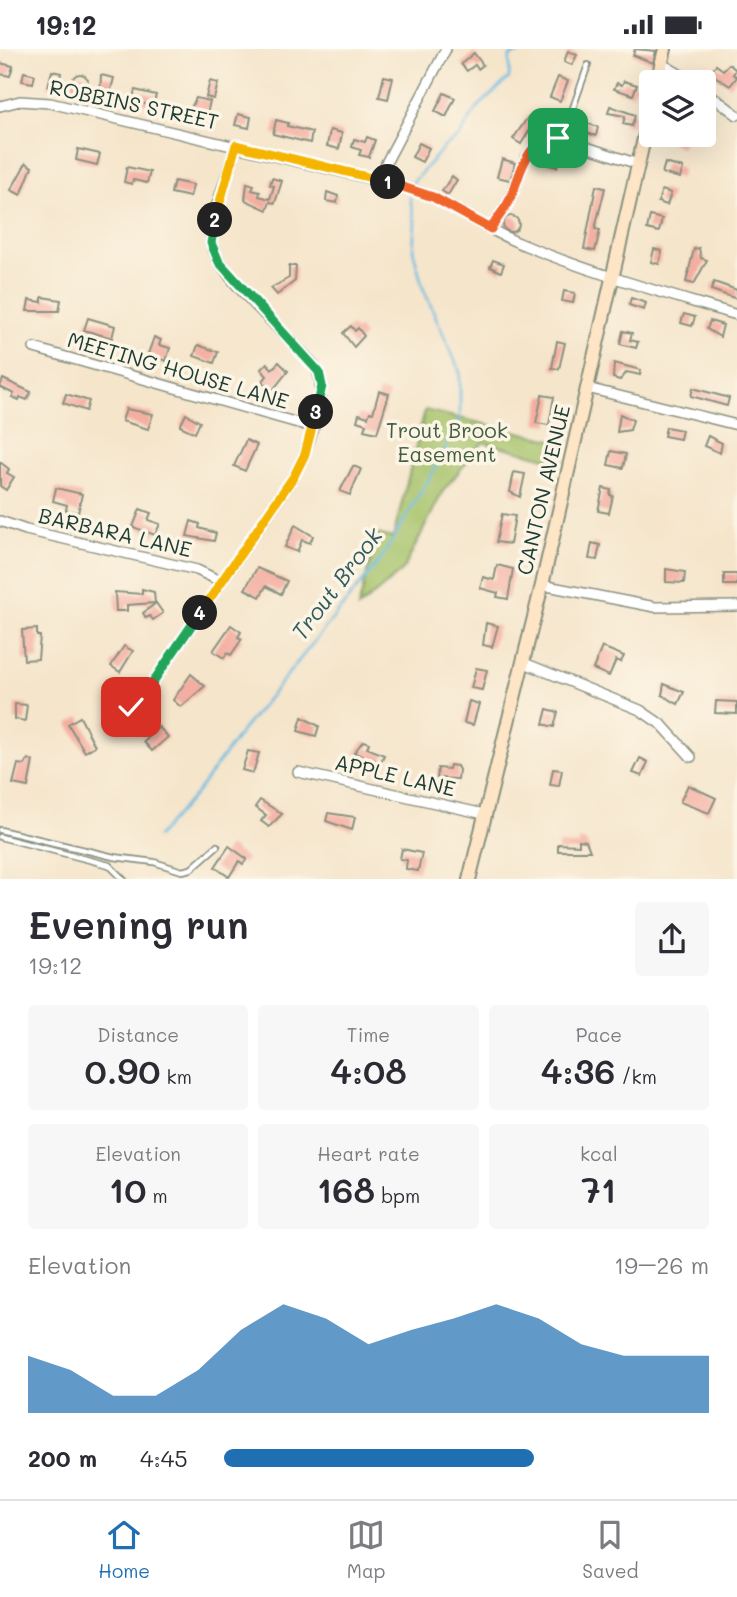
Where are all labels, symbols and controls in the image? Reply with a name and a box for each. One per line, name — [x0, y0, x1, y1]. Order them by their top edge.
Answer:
text: 19:12 — [35, 8, 96, 42]
map controls — [639, 70, 716, 147]
button: layers — [639, 70, 716, 147]
street label: ROBBINS STREET — [47, 72, 221, 135]
pin — [528, 108, 588, 168]
icon: arrive — [539, 119, 577, 157]
pin: 1 — [370, 165, 406, 199]
text: 1 — [383, 169, 392, 194]
pin: 2 — [198, 203, 232, 237]
text: 2 — [209, 207, 220, 232]
street label: MEETING HOUSE LANE — [65, 325, 292, 414]
pin: 3 — [298, 395, 334, 429]
text: 3 — [310, 399, 321, 424]
street label: CANTON AVENUE — [510, 402, 575, 577]
park label: Trout Brook Easement — [386, 416, 508, 467]
street label: BARBARA LANE — [36, 501, 195, 562]
water label: Trout Brook — [284, 520, 389, 646]
pin: 4 — [182, 595, 218, 631]
text: 4 — [193, 600, 206, 625]
pin — [101, 677, 161, 737]
icon: check — [112, 688, 150, 726]
street label: APPLE LANE — [332, 748, 458, 802]
text: Evening run — [28, 899, 249, 949]
button: share — [635, 902, 709, 976]
text: 19:12 — [28, 950, 82, 980]
text: Distance — [97, 1022, 179, 1047]
text: Time — [347, 1022, 390, 1047]
text: Pace — [576, 1022, 622, 1047]
text: 0.90 — [85, 1047, 160, 1093]
text: 4:08 — [330, 1047, 407, 1093]
text: 4:36 — [541, 1047, 616, 1093]
text: km — [160, 1064, 192, 1089]
text: /km — [616, 1064, 657, 1089]
text: Elevation — [96, 1141, 181, 1166]
text: Heart rate — [317, 1141, 420, 1166]
text: kcal — [580, 1141, 618, 1166]
text: 10 — [109, 1166, 146, 1212]
text: 168 — [317, 1166, 375, 1212]
text: 71 — [581, 1166, 616, 1212]
text: m — [146, 1183, 168, 1208]
text: bpm — [375, 1183, 420, 1208]
text: Elevation — [28, 1250, 131, 1280]
text: 19–26 m — [614, 1250, 709, 1280]
text: 200 m — [28, 1443, 97, 1473]
text: 4:45 — [140, 1443, 188, 1473]
tab: Home — [98, 1516, 150, 1583]
tab: Map — [347, 1516, 386, 1583]
tab: Saved — [582, 1516, 639, 1583]

